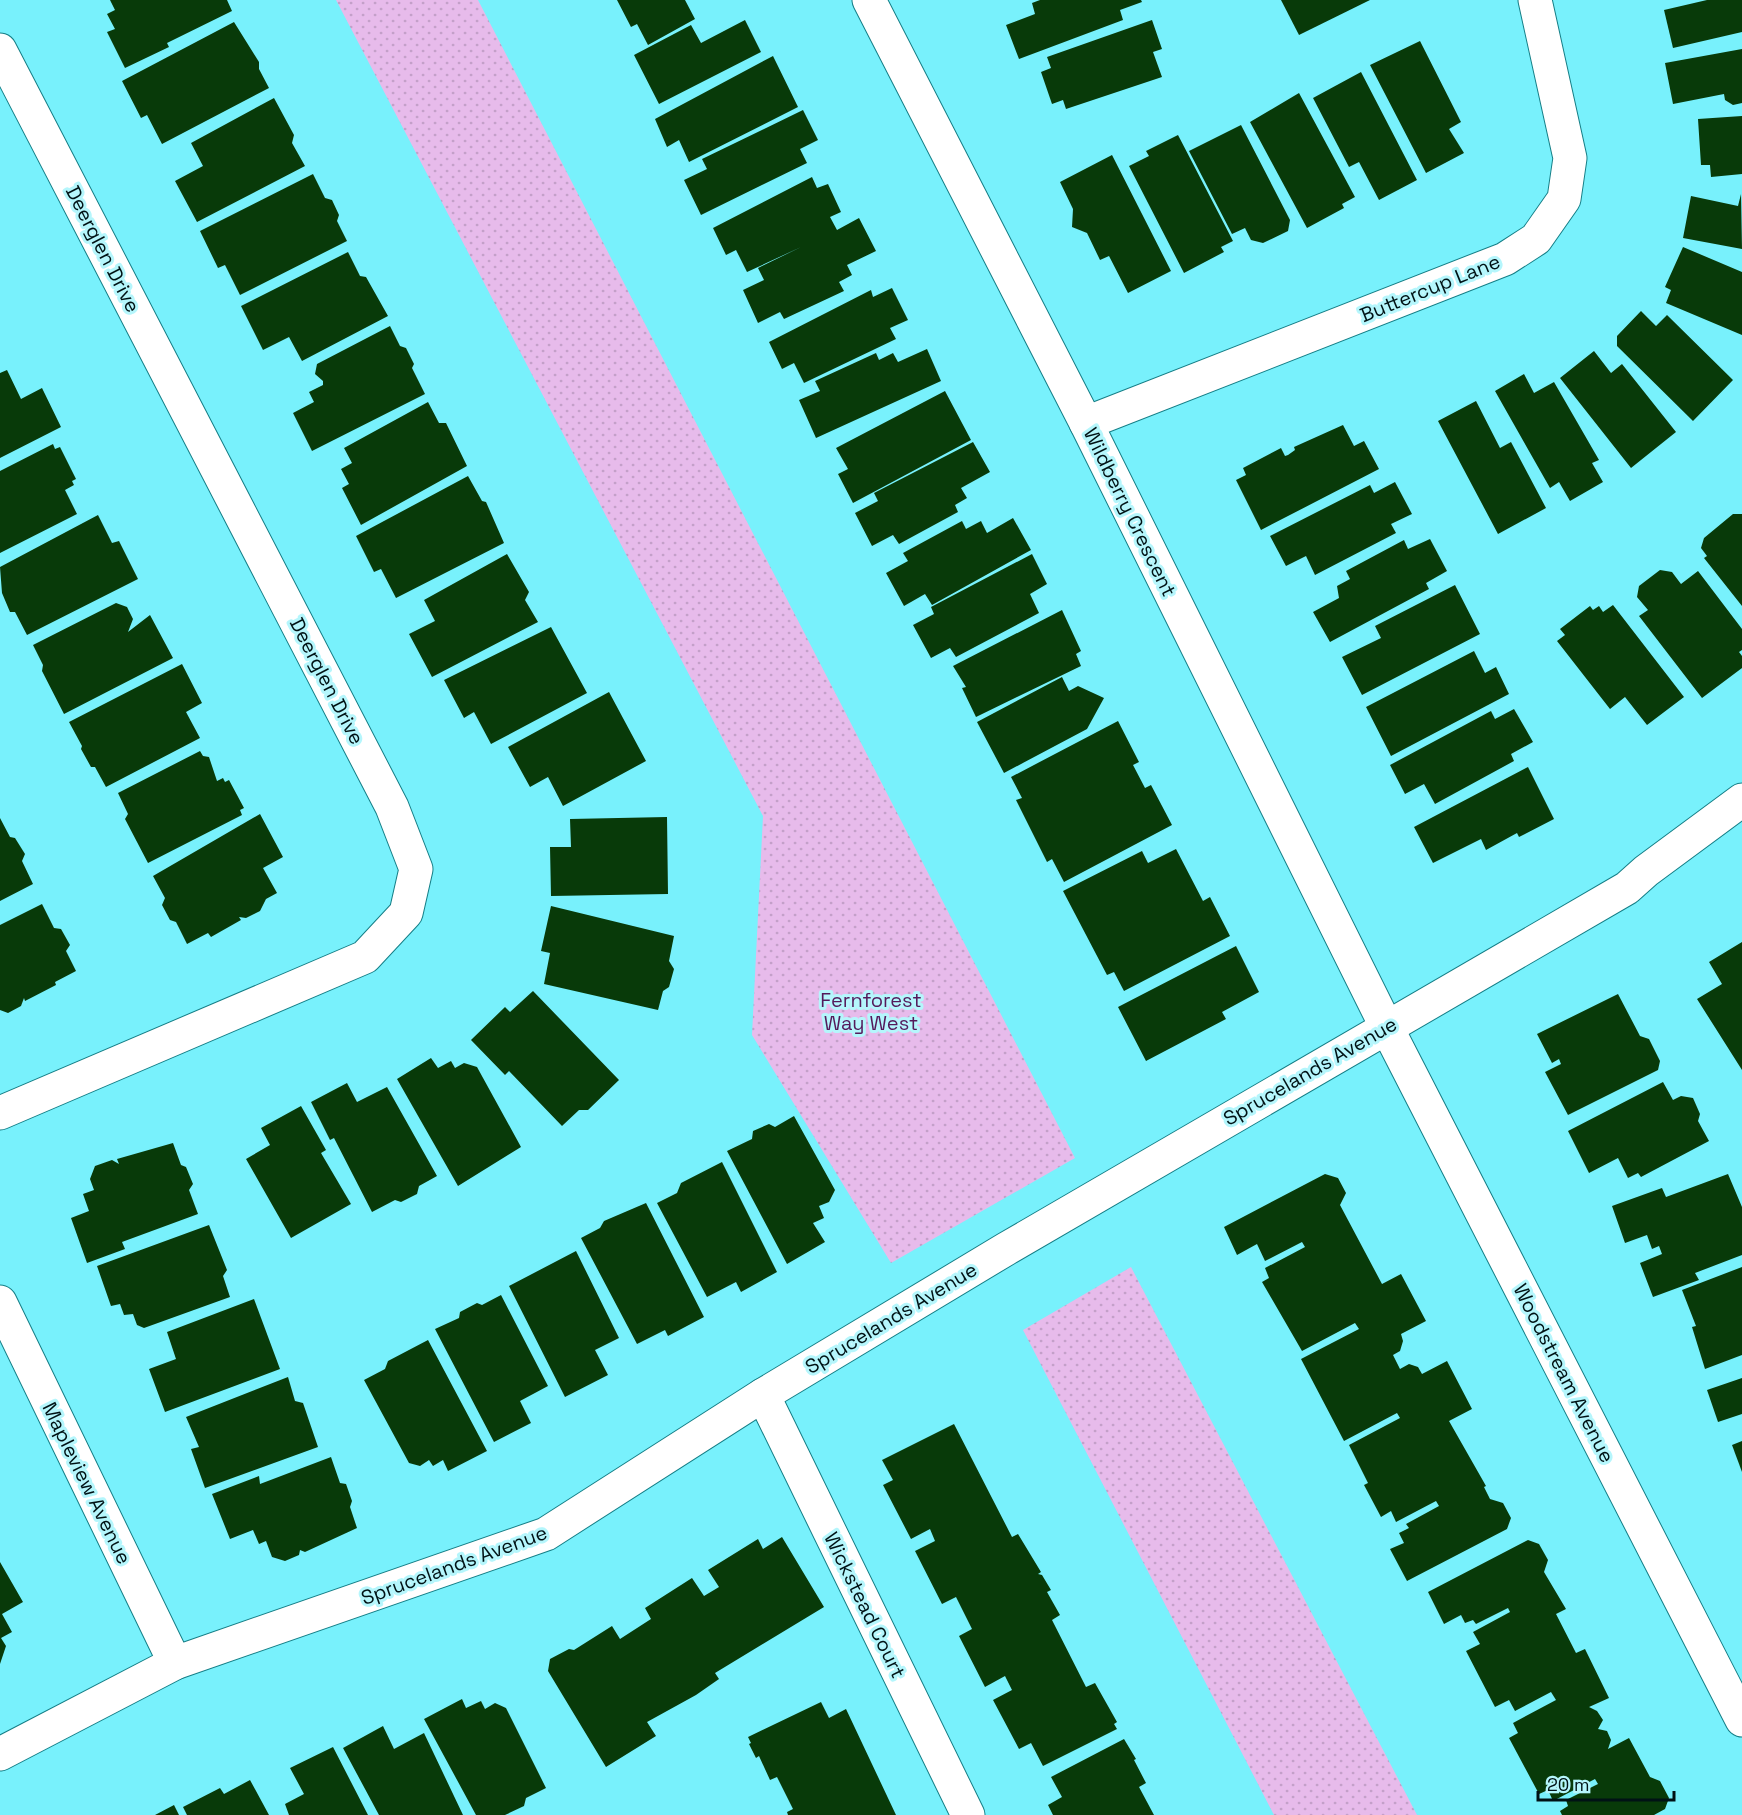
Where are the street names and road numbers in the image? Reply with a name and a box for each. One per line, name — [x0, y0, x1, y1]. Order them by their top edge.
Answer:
street label: Deerglen Drive — [60, 181, 146, 317]
street label: Buttercup Lane — [1356, 248, 1504, 328]
street label: Wildberry Crescent — [1078, 423, 1182, 601]
street label: Deerglen Drive — [284, 613, 370, 749]
street label: Sprucelands Avenue — [1218, 1011, 1402, 1131]
street label: Sprucelands Avenue — [800, 1256, 982, 1380]
street label: Woodstream Avenue — [1508, 1279, 1620, 1467]
street label: Mapleview Avenue — [37, 1398, 137, 1568]
street label: Sprucelands Avenue — [357, 1519, 551, 1611]
street label: Wickstead Court — [818, 1528, 912, 1682]

